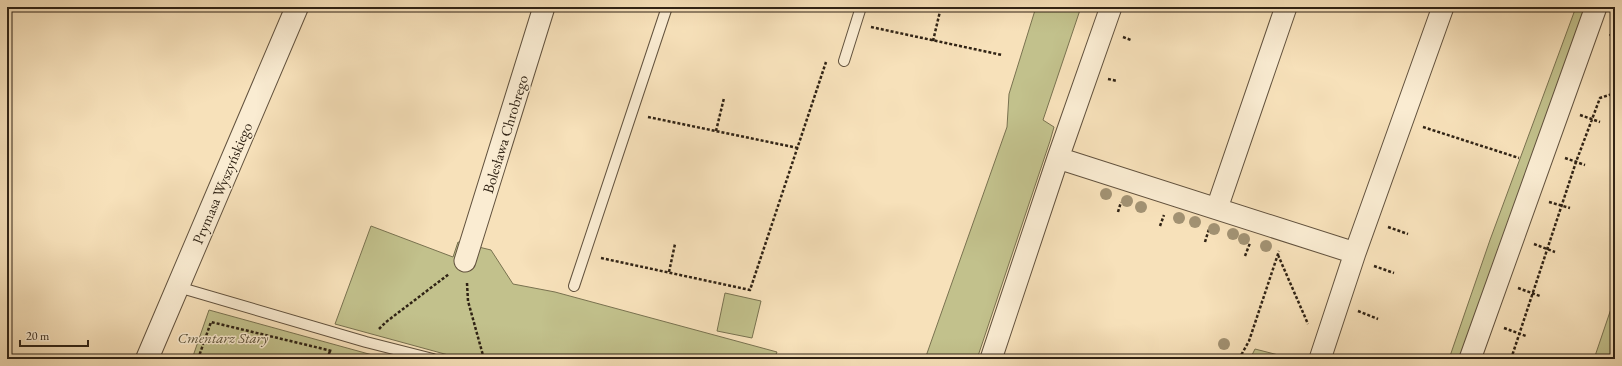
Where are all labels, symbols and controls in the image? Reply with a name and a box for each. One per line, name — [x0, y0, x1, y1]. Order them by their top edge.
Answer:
street label: Bolesława Chrobrego — [478, 73, 532, 195]
street label: Prymasa Wyszyńskiego — [188, 119, 256, 247]
scale bar — [20, 322, 88, 348]
text: 20 m — [26, 328, 50, 344]
park label: Cmentarz Stary — [178, 328, 268, 347]

